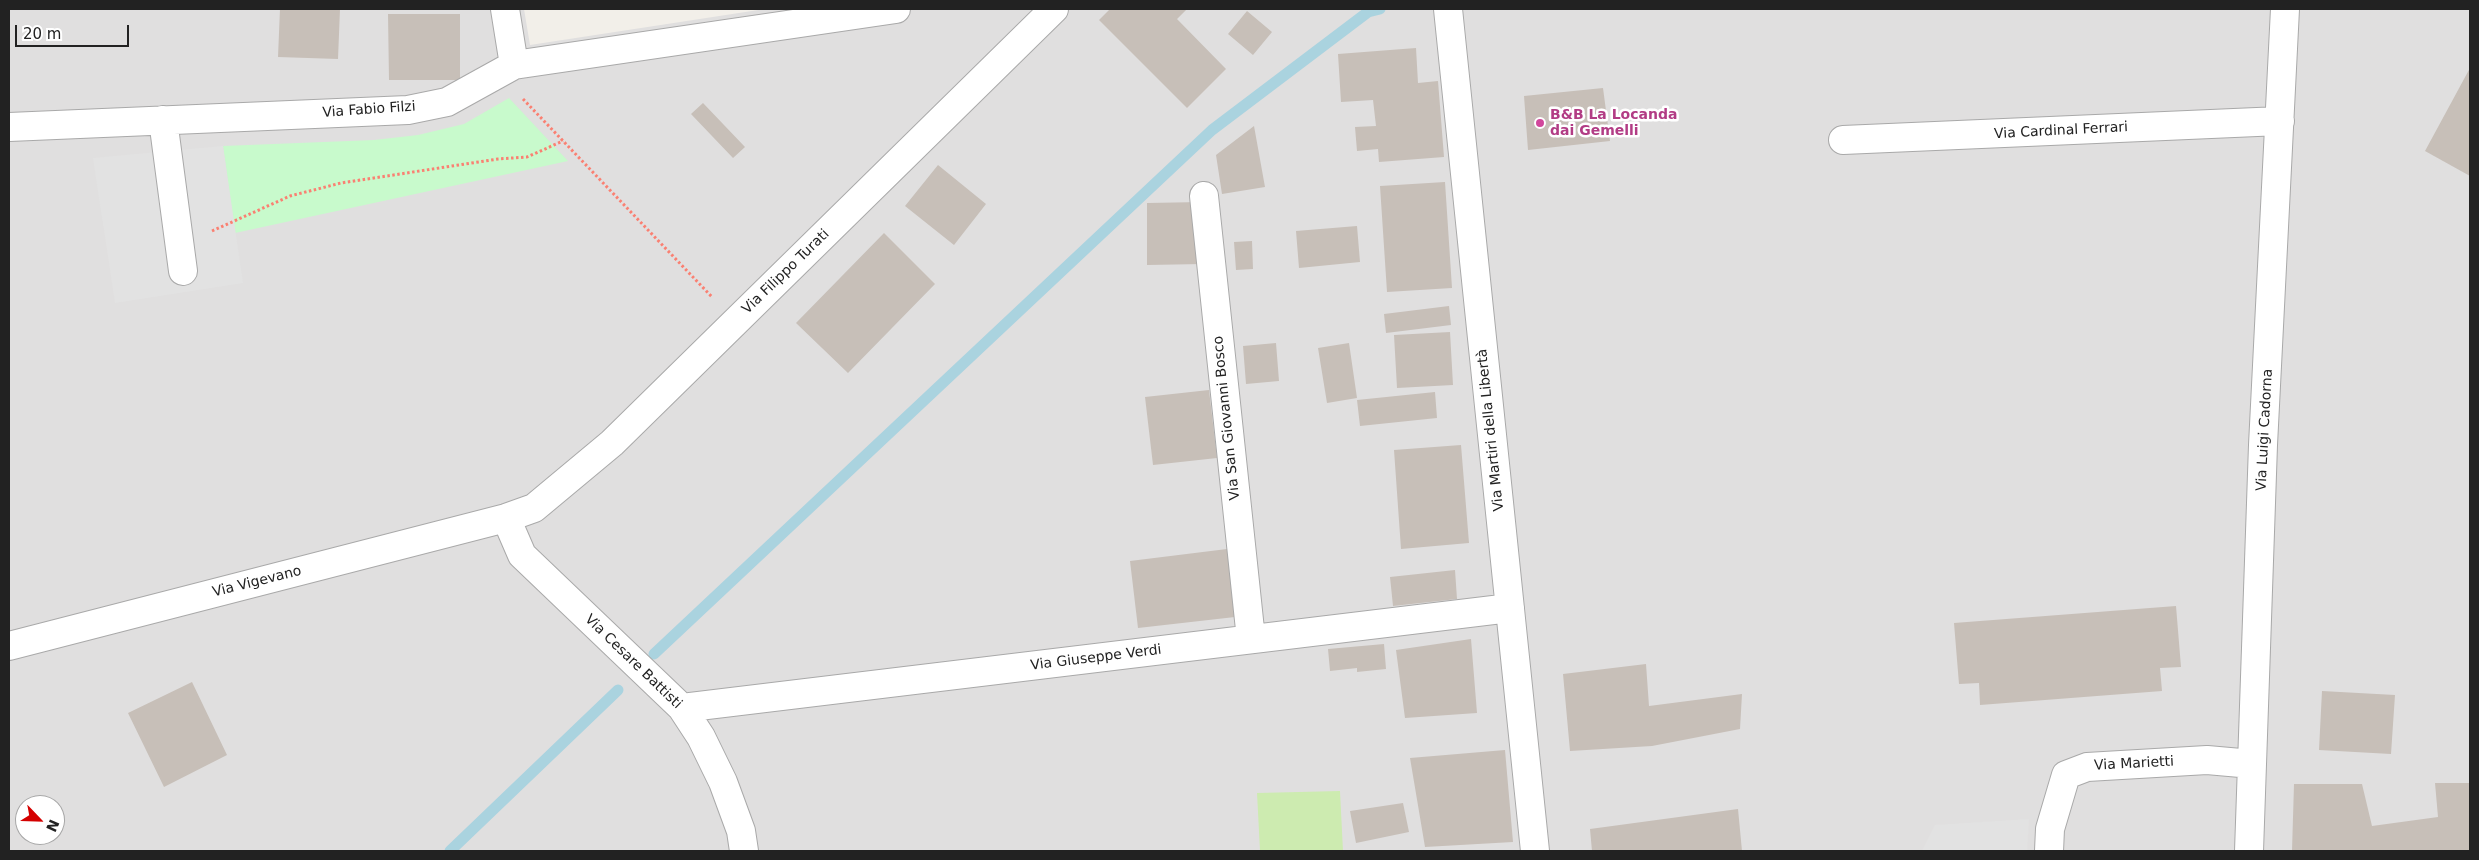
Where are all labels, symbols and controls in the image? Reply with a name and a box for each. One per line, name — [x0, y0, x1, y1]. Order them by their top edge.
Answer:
scale bar — [18, 15, 131, 47]
text: 20 m — [23, 25, 61, 43]
street label: Via Fabio Filzi — [322, 98, 416, 122]
place label: B&B La Locanda dai Gemelli — [1550, 107, 1677, 140]
marker: B&B La Locanda dai Gemelli — [1534, 117, 1546, 129]
street label: Via Cardinal Ferrari — [1994, 119, 2128, 143]
street label: Via Filippo Turati — [739, 226, 833, 318]
street label: Via San Giovanni Bosco — [1210, 335, 1244, 501]
street label: Via Martiri della Libertà — [1474, 348, 1508, 512]
street label: Via Luigi Cadorna — [2253, 368, 2277, 492]
street label: Via Vigevano — [211, 563, 303, 601]
street label: Via Cesare Battisti — [581, 611, 685, 713]
street label: Via Giuseppe Verdi — [1030, 642, 1162, 674]
street label: Via Marietti — [2094, 754, 2174, 774]
north arrow — [15, 795, 65, 845]
text: N — [43, 817, 62, 834]

